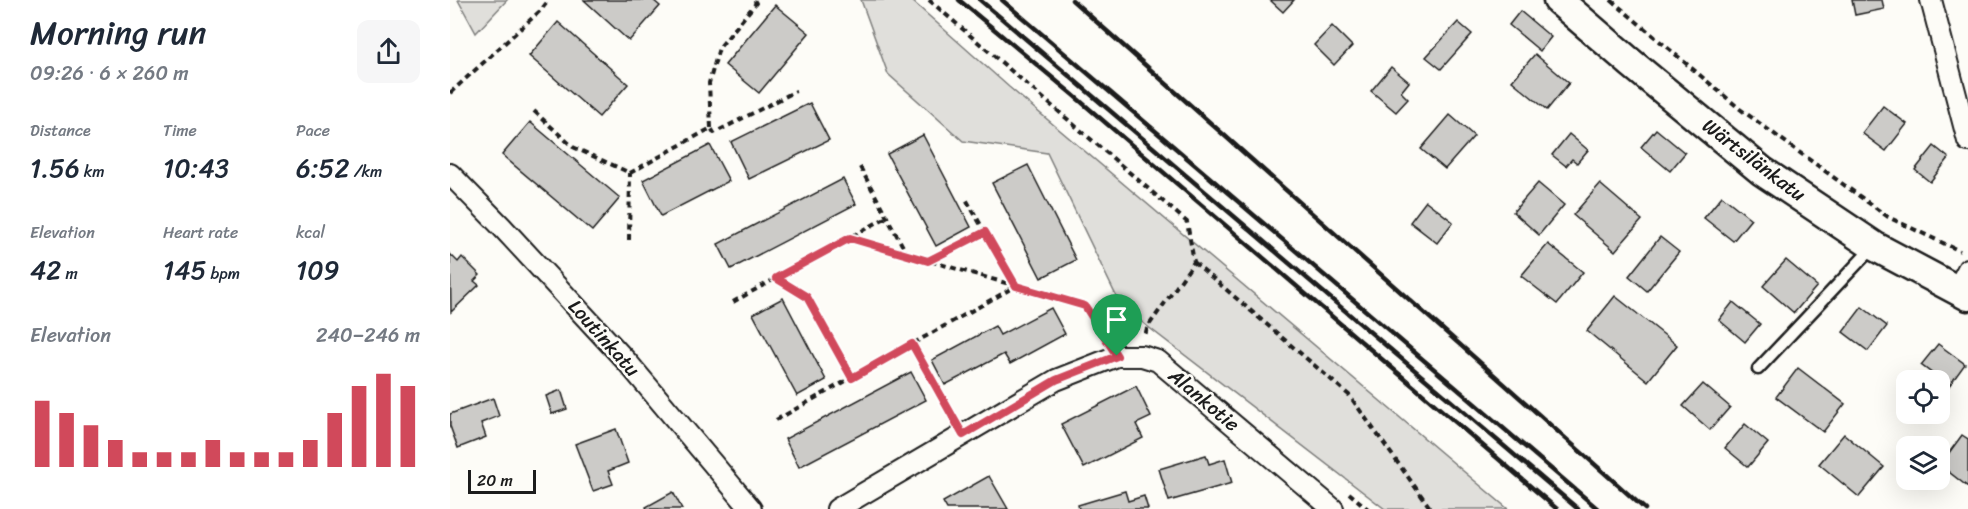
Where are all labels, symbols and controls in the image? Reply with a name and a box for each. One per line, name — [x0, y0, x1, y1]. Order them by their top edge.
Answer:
text: Morning run — [30, 4, 206, 62]
button: share — [357, 20, 420, 83]
text: 09:26 · 6 × 260 m — [30, 56, 189, 91]
street label: Wärtsilänkatu — [1694, 109, 1814, 211]
text: Distance — [30, 116, 91, 145]
text: Time — [163, 116, 197, 145]
text: Pace — [296, 116, 330, 145]
text: 1.56 — [30, 145, 80, 191]
text: 10:43 — [163, 145, 229, 191]
text: 6:52 — [296, 145, 350, 191]
text: km — [80, 157, 105, 186]
text: /km — [350, 157, 382, 186]
text: Elevation — [30, 218, 95, 247]
text: Heart rate — [163, 218, 238, 247]
text: kcal — [296, 218, 325, 247]
text: 42 — [30, 247, 61, 293]
text: 145 — [163, 247, 206, 293]
text: 109 — [296, 247, 340, 293]
text: m — [61, 259, 78, 288]
text: bpm — [206, 259, 240, 288]
street label: Loutinkatu — [559, 291, 649, 385]
pin — [1091, 294, 1142, 356]
icon: arrive — [1100, 303, 1133, 336]
text: Elevation — [30, 318, 111, 353]
text: 240–246 m — [316, 318, 420, 353]
street label: Alankotie — [1159, 359, 1248, 441]
map controls — [1896, 370, 1950, 490]
button: locate — [1896, 370, 1950, 424]
button: layers — [1896, 436, 1950, 490]
text: 20 m — [477, 466, 513, 495]
scale bar — [468, 467, 536, 494]

